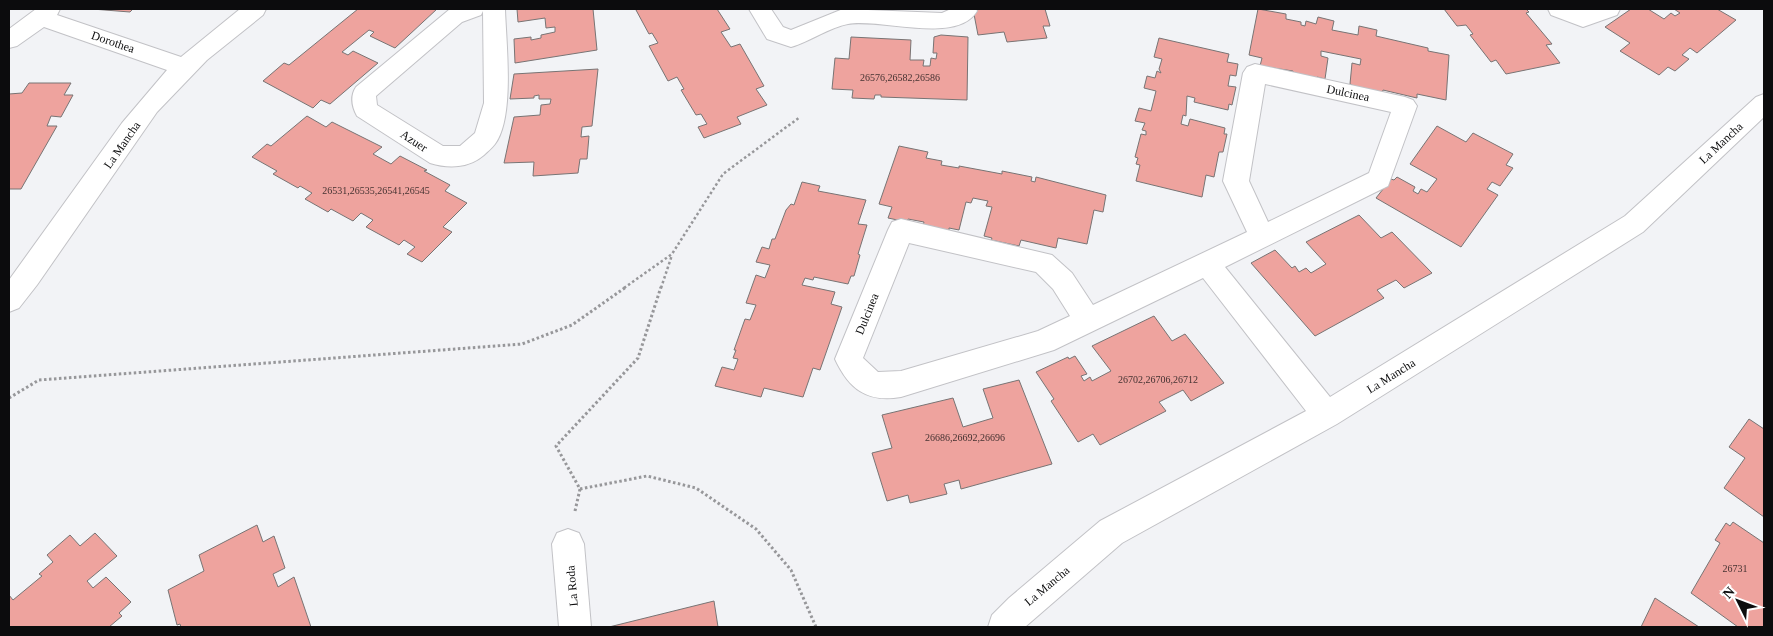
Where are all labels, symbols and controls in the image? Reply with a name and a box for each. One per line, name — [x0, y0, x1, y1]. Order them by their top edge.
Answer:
street label: Dorothea — [90, 28, 137, 56]
house number: 26576,26582,26586 — [860, 72, 940, 83]
street label: Dulcinea — [1325, 82, 1371, 104]
street label: La Mancha — [101, 118, 144, 171]
street label: La Mancha — [1696, 119, 1746, 167]
street label: Azuer — [398, 127, 430, 155]
house number: 26531,26535,26541,26545 — [322, 185, 430, 196]
street label: Dulcinea — [852, 291, 882, 337]
street label: La Mancha — [1364, 355, 1418, 396]
house number: 26702,26706,26712 — [1118, 374, 1198, 385]
house number: 26686,26692,26696 — [925, 432, 1005, 443]
street label: La Mancha — [1022, 563, 1073, 609]
house number: 26731 — [1723, 563, 1748, 574]
street label: La Roda — [563, 564, 581, 607]
north arrow — [1713, 576, 1763, 626]
text: N — [1720, 584, 1738, 601]

